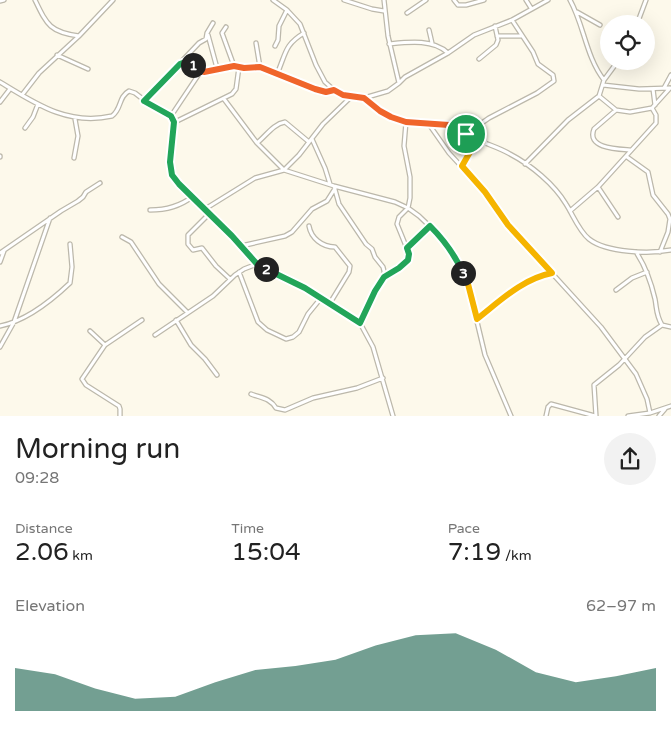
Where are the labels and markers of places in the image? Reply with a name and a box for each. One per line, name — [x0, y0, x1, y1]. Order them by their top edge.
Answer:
pin: 1 — [180, 52, 206, 78]
pin — [445, 113, 487, 155]
pin: 2 — [254, 256, 278, 282]
pin: 3 — [450, 260, 476, 286]

